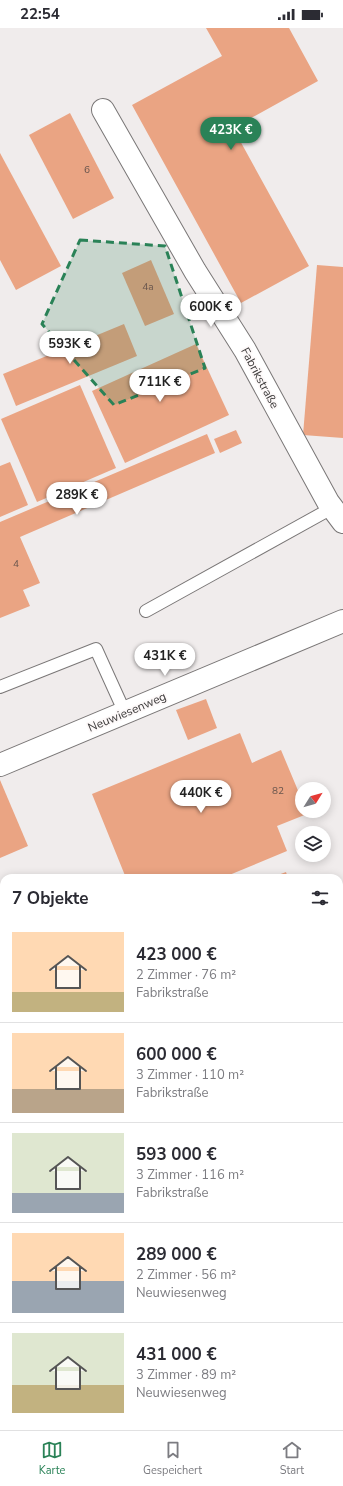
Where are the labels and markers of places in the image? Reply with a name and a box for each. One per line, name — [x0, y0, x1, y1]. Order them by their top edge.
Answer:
pin: 423K € — [198, 117, 264, 151]
pin: 600K € — [178, 294, 244, 328]
pin: 593K € — [37, 331, 103, 365]
pin: 711K € — [127, 369, 193, 403]
pin: 289K € — [44, 482, 110, 516]
pin: 431K € — [132, 643, 198, 677]
pin: 440K € — [168, 780, 234, 814]

